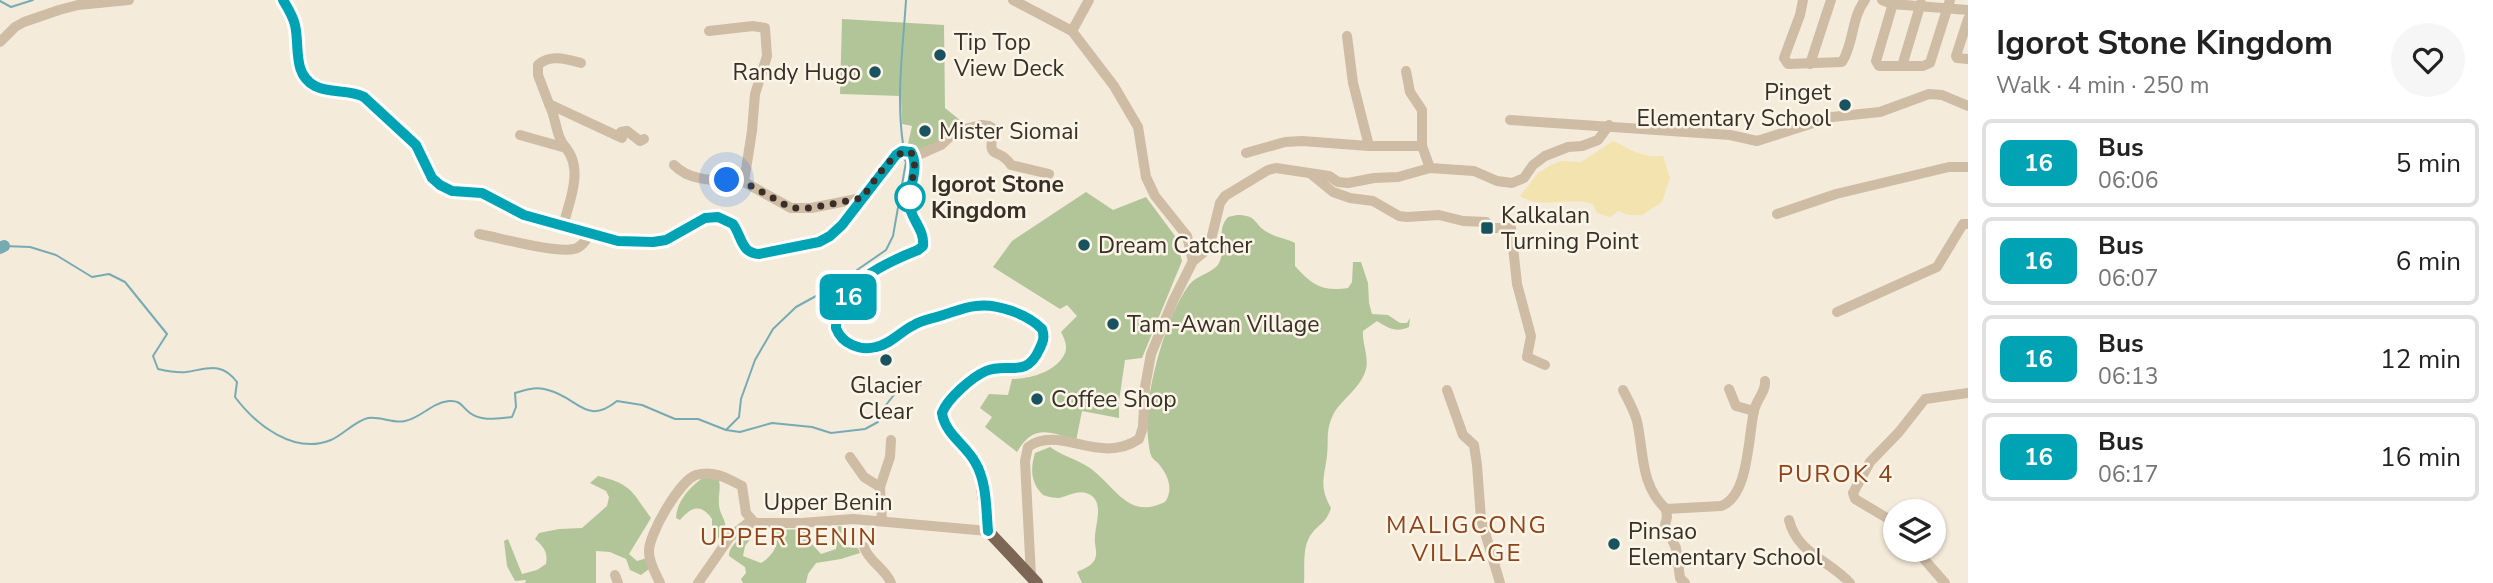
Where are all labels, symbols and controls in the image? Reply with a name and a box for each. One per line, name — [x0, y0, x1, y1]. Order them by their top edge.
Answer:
text: Igorot Stone Kingdom — [1996, 21, 2333, 66]
button: heart — [2391, 23, 2465, 97]
place label: Tip Top View Deck — [953, 27, 1064, 84]
marker: Tip Top View Deck — [932, 47, 948, 63]
place label: Randy Hugo — [733, 57, 861, 88]
marker: Randy Hugo — [867, 64, 883, 80]
text: Walk · 4 min · 250 m — [1996, 70, 2209, 101]
place label: Pinget Elementary School — [1637, 77, 1832, 134]
marker: Pinget Elementary School — [1837, 97, 1853, 113]
place label: Mister Siomai — [939, 116, 1079, 147]
marker: Mister Siomai — [917, 123, 933, 139]
text: Bus — [2098, 130, 2144, 165]
text: 5 min — [2396, 146, 2461, 181]
text: 16 — [2024, 147, 2053, 179]
your location — [709, 162, 744, 197]
text: 06:06 — [2098, 165, 2158, 196]
place label: Igorot Stone Kingdom — [931, 169, 1064, 226]
marker: Igorot Stone Kingdom — [895, 182, 925, 212]
place label: Kalkalan Turning Point — [1501, 200, 1639, 257]
marker: Kalkalan Turning Point — [1479, 220, 1495, 236]
text: Bus — [2098, 228, 2144, 263]
place label: Dream Catcher — [1098, 230, 1253, 261]
marker: Dream Catcher — [1076, 237, 1092, 253]
text: 6 min — [2396, 244, 2461, 279]
text: 16 — [2024, 245, 2053, 277]
text: 06:07 — [2098, 263, 2158, 294]
line badge: 16 — [816, 274, 880, 320]
text: 16 — [834, 281, 862, 313]
place label: Tam-Awan Village — [1127, 309, 1319, 340]
marker: Tam-Awan Village — [1105, 316, 1121, 332]
text: Bus — [2098, 326, 2144, 361]
text: 12 min — [2380, 342, 2461, 377]
text: 16 — [2024, 343, 2053, 375]
marker: Glacier Clear — [878, 352, 894, 368]
text: 06:13 — [2098, 361, 2158, 392]
place label: Glacier Clear — [850, 370, 923, 427]
place label: Coffee Shop — [1051, 384, 1177, 415]
marker: Coffee Shop — [1029, 391, 1045, 407]
text: Bus — [2098, 424, 2144, 459]
text: 16 min — [2380, 440, 2461, 475]
text: 16 — [2024, 441, 2053, 473]
district label: PUROK 4 — [1778, 458, 1894, 490]
text: 06:17 — [2098, 459, 2158, 490]
street label: Upper Benin — [763, 487, 893, 518]
map controls — [1883, 499, 1946, 562]
button: layers — [1883, 499, 1946, 562]
district label: MALIGCONG VILLAGE — [1386, 509, 1548, 569]
place label: Pinsao Elementary School — [1628, 516, 1823, 573]
district label: UPPER BENIN — [700, 521, 878, 553]
marker: Pinsao Elementary School — [1606, 536, 1622, 552]

